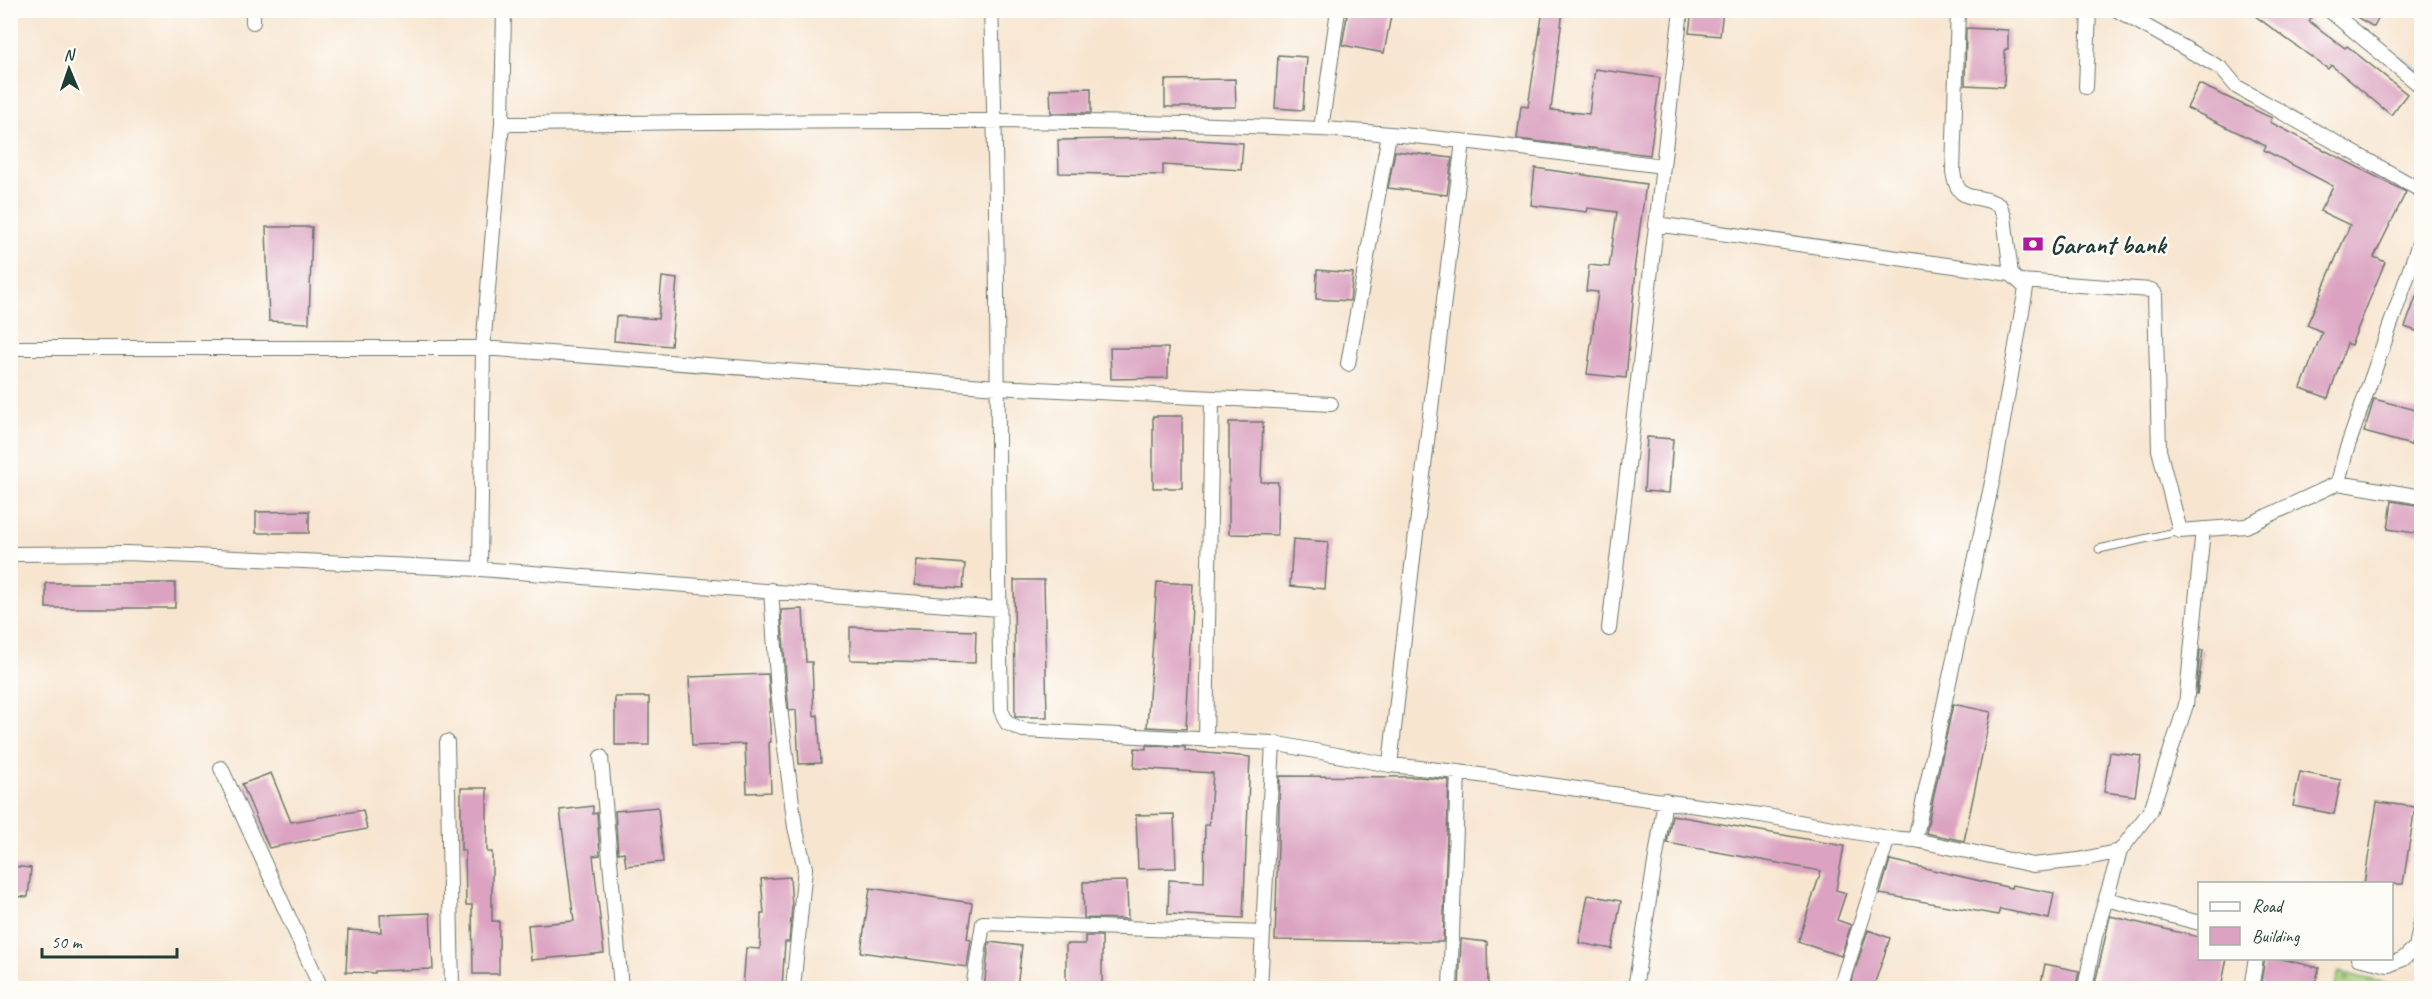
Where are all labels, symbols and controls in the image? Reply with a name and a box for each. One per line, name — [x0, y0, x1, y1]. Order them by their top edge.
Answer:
north arrow — [39, 39, 99, 99]
text: N — [63, 45, 77, 65]
place label: Garant bank — [2050, 228, 2168, 261]
bank icon: Garant bank — [2021, 232, 2045, 256]
legend — [2198, 882, 2393, 960]
text: Road — [2252, 895, 2285, 917]
scale bar — [42, 921, 177, 959]
text: Building — [2252, 925, 2301, 947]
text: 50 m — [51, 931, 84, 953]

